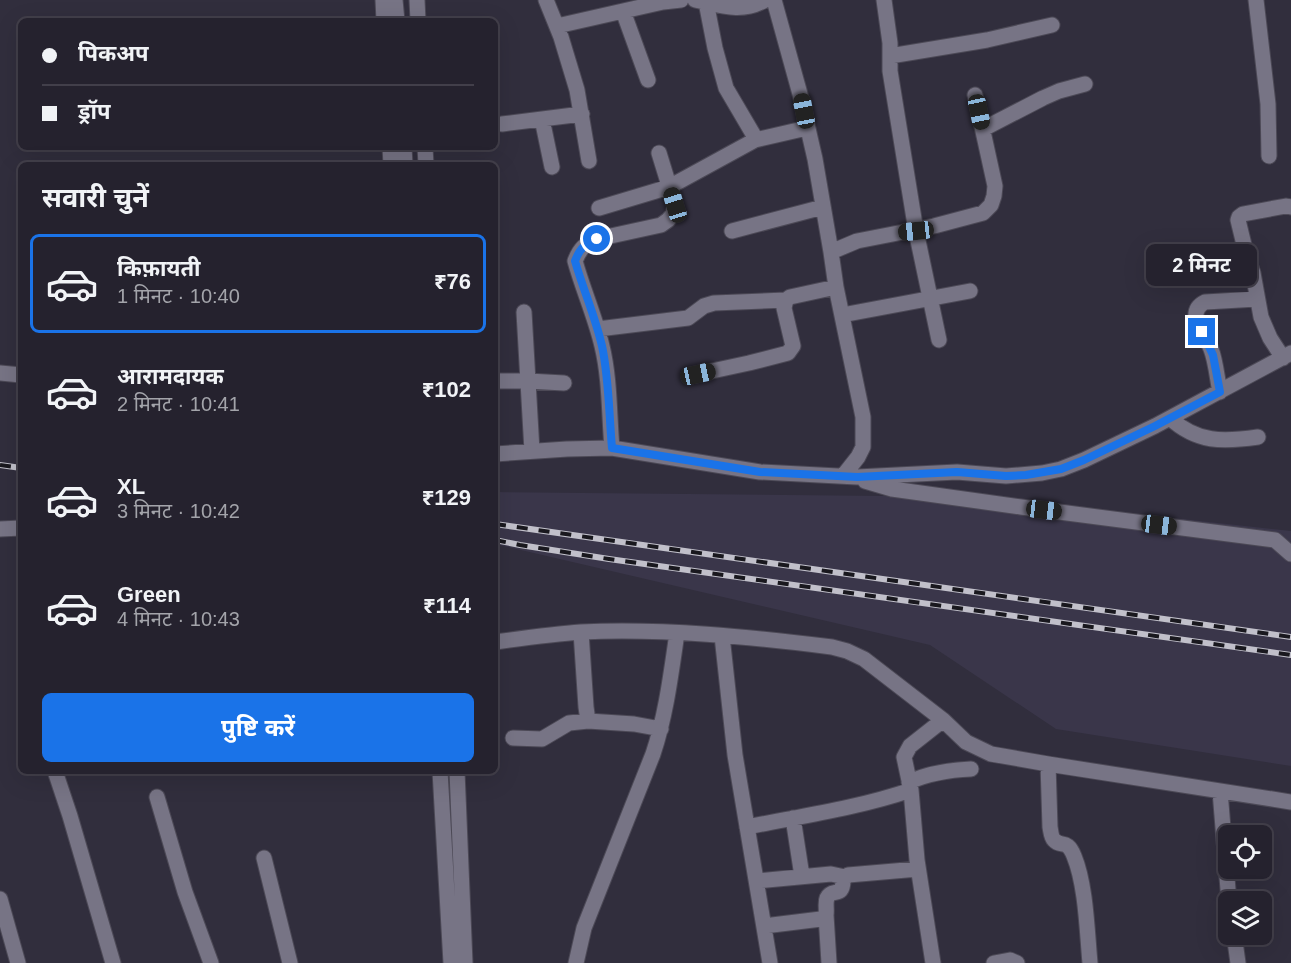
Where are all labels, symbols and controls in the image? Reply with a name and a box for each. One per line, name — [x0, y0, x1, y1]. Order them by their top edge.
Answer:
text: पिकअप — [78, 41, 149, 66]
car — [792, 92, 816, 130]
car — [966, 93, 992, 131]
text: ड्रॉप — [78, 99, 111, 124]
text: सवारी चुनें — [42, 183, 149, 213]
car — [661, 185, 689, 225]
car — [897, 220, 935, 242]
route start — [583, 225, 610, 252]
callout: 2 मिनट — [1146, 245, 1258, 287]
text: 2 मिनट — [1172, 254, 1231, 276]
text: किफ़ायती — [117, 256, 201, 281]
icon: car — [45, 257, 99, 311]
text: ₹76 — [434, 269, 471, 294]
text: 1 मिनट · 10:40 — [117, 285, 240, 307]
route end — [1188, 318, 1215, 345]
car — [679, 361, 717, 387]
text: आरामदायक — [117, 364, 224, 389]
icon: car — [45, 365, 99, 419]
text: ₹102 — [422, 377, 471, 402]
text: 2 मिनट · 10:41 — [117, 393, 240, 415]
icon: car — [45, 473, 99, 527]
text: XL — [117, 474, 145, 499]
text: ₹129 — [422, 485, 471, 510]
car — [1025, 499, 1063, 521]
text: 3 मिनट · 10:42 — [117, 500, 240, 522]
car — [1140, 514, 1178, 536]
icon: car — [45, 581, 99, 635]
text: Green — [117, 582, 181, 607]
text: ₹114 — [423, 593, 471, 618]
text: 4 मिनट · 10:43 — [117, 608, 240, 630]
button: पुष्टि करें — [42, 693, 474, 762]
map controls — [1218, 825, 1272, 945]
button: locate — [1218, 825, 1272, 879]
button: layers — [1218, 891, 1272, 945]

